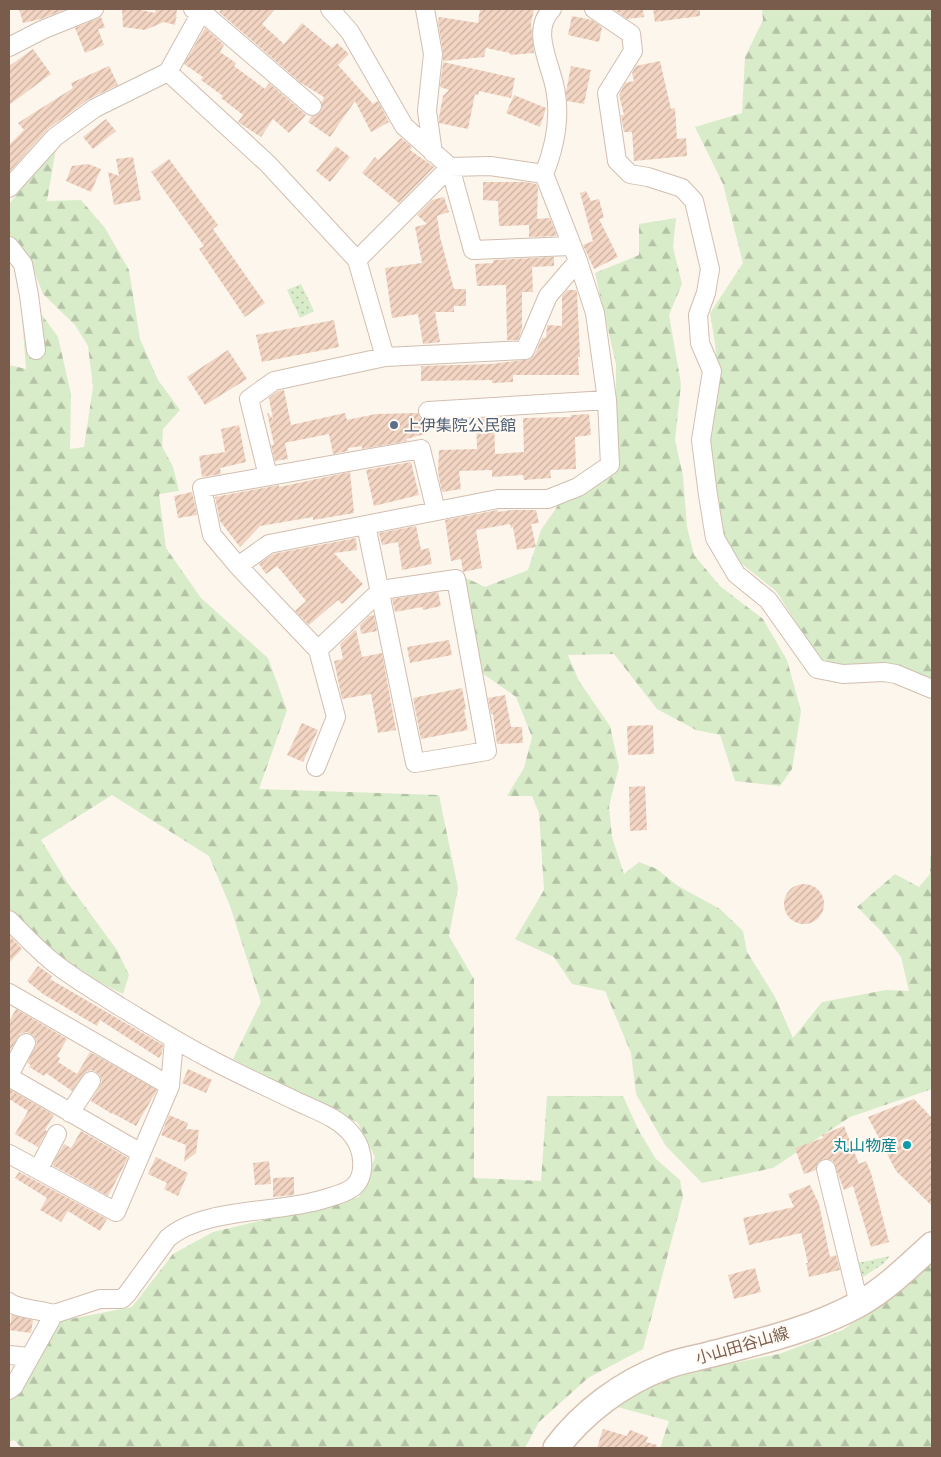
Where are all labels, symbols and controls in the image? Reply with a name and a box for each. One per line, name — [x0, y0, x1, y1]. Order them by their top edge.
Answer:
place label: 上伊集院公民館 — [404, 415, 516, 435]
marker: 上伊集院公民館 — [388, 419, 400, 431]
place label: 丸山物産 — [833, 1135, 897, 1155]
marker: 丸山物産 — [901, 1139, 913, 1151]
street label: 小山田谷山線 — [693, 1322, 791, 1368]

